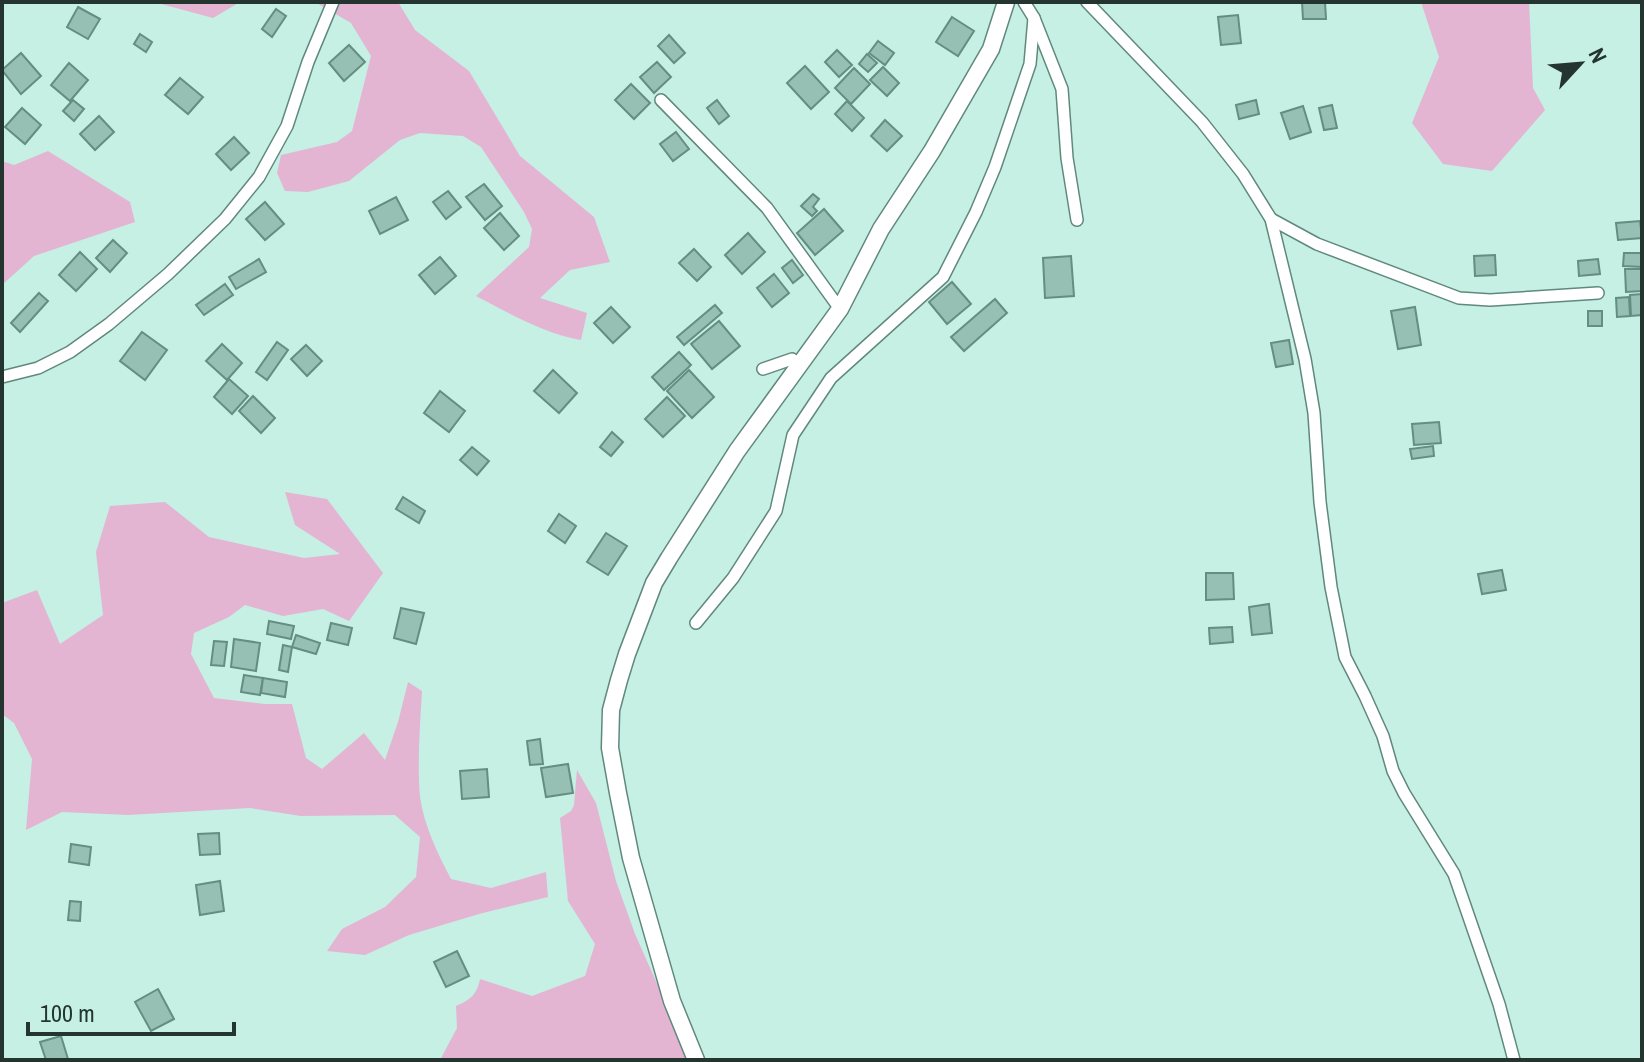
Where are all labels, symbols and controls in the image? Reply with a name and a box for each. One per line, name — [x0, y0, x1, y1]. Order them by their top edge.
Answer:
north arrow — [1540, 24, 1620, 104]
text: N — [1582, 43, 1614, 68]
scale bar — [28, 986, 234, 1036]
text: 100 m — [40, 997, 95, 1029]

